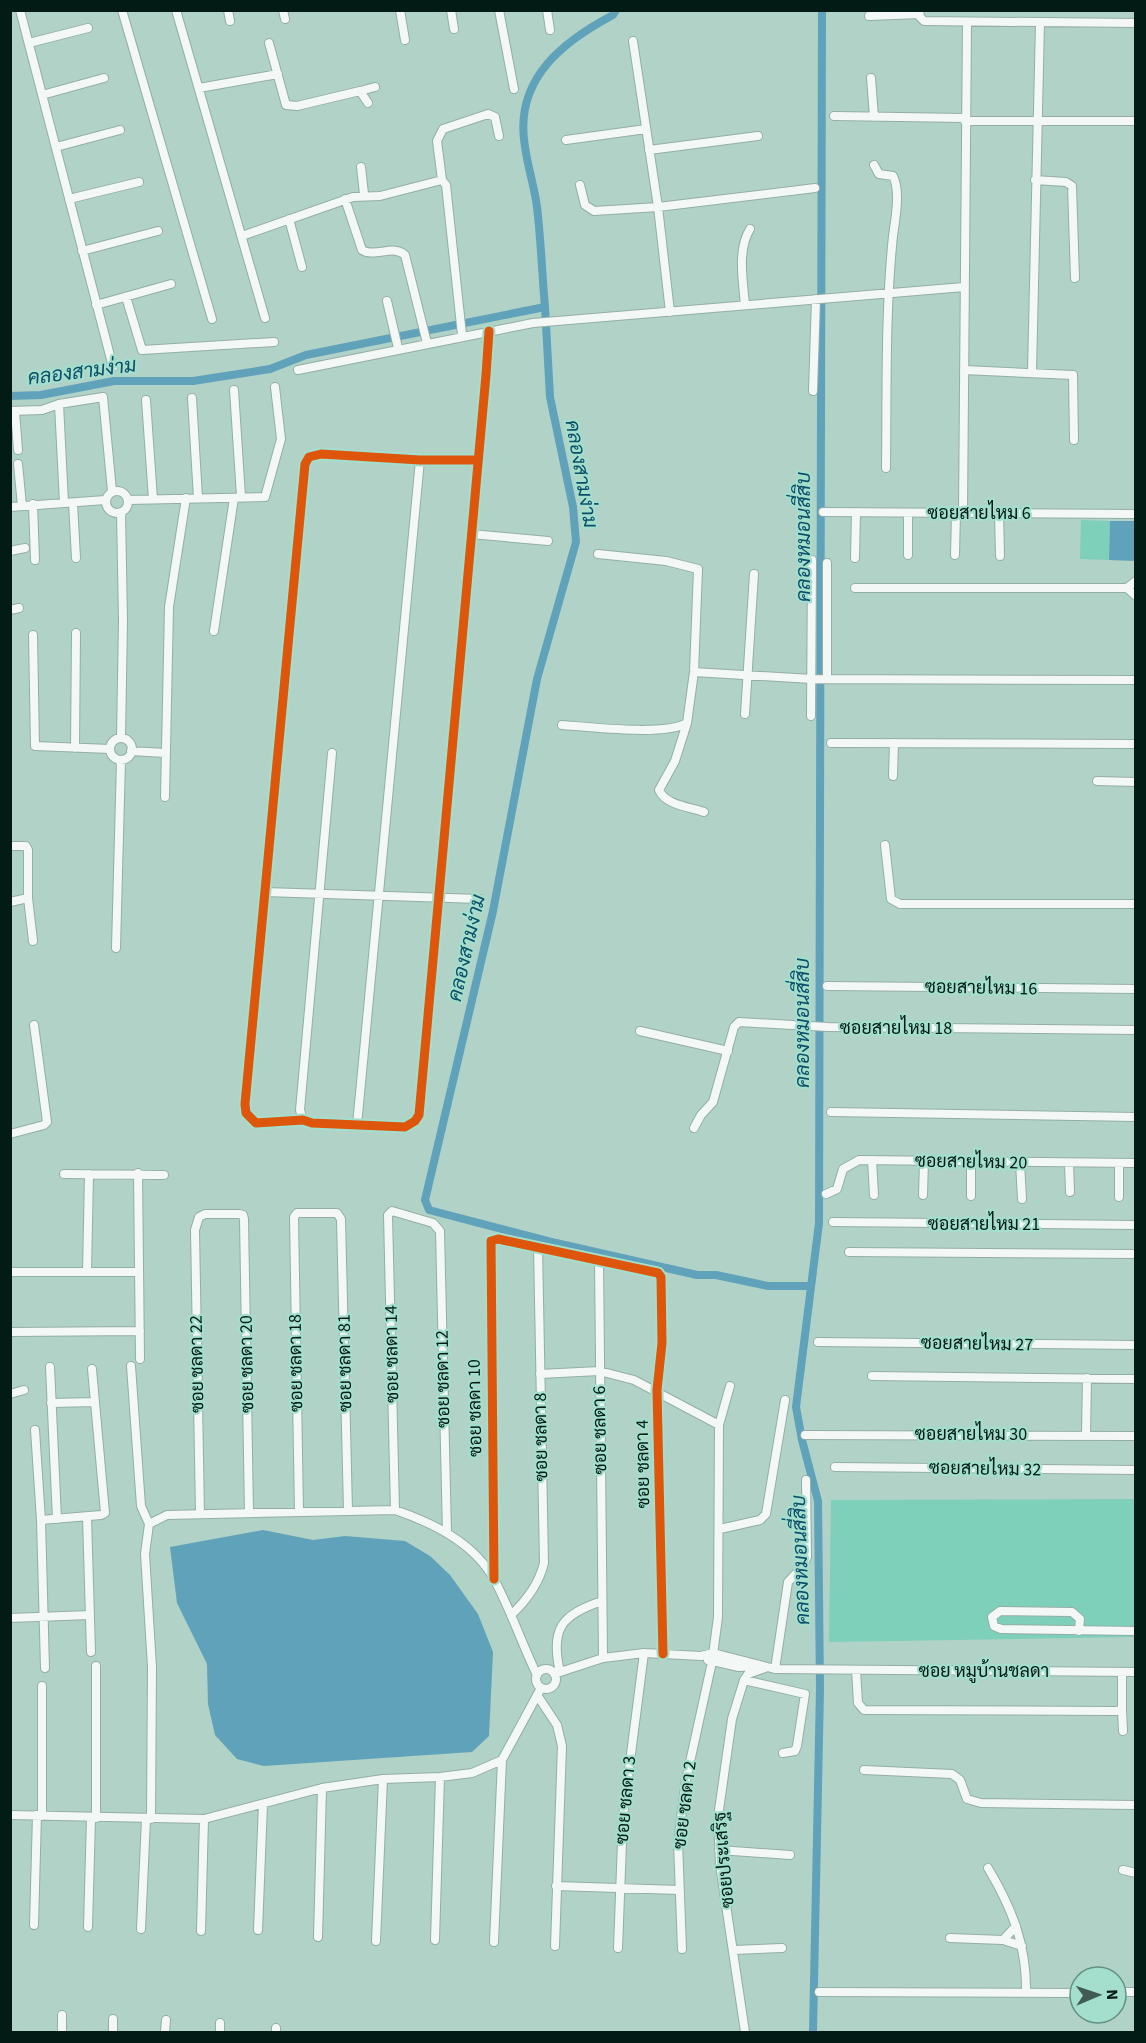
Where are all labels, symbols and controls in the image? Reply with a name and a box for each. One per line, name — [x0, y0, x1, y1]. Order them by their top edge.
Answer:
water label: คลองสามง่าม — [26, 351, 138, 393]
water label: คลองสามง่าม — [558, 418, 604, 530]
water label: คลองหมอนสี่สิบ — [786, 472, 818, 602]
street label: ซอยสายไหม 6 — [927, 500, 1031, 526]
water label: คลองสามง่าม — [441, 892, 493, 1004]
water label: คลองหมอนสี่สิบ — [785, 958, 817, 1088]
street label: ซอยสายไหม 16 — [925, 974, 1037, 1001]
street label: ซอยสายไหม 18 — [840, 1015, 952, 1041]
street label: ซอยสายไหม 20 — [915, 1148, 1027, 1175]
street label: ซอยสายไหม 21 — [928, 1211, 1040, 1237]
street label: ซอย ชลดา 14 — [379, 1305, 405, 1403]
street label: ซอย ชลดา 18 — [283, 1314, 309, 1412]
street label: ซอย ชลดา 81 — [332, 1314, 358, 1412]
street label: ซอย ชลดา 22 — [184, 1315, 210, 1413]
street label: ซอย ชลดา 20 — [234, 1315, 260, 1413]
street label: ซอย ชลดา 12 — [430, 1330, 456, 1428]
street label: ซอยสายไหม 27 — [921, 1330, 1033, 1357]
street label: ซอย ชลดา 10 — [462, 1359, 488, 1457]
street label: ซอย ชลดา 6 — [587, 1385, 613, 1475]
street label: ซอย ชลดา 8 — [528, 1392, 554, 1482]
street label: ซอย ชลดา 4 — [630, 1419, 656, 1509]
street label: ซอยสายไหม 30 — [915, 1421, 1027, 1447]
street label: ซอยสายไหม 32 — [929, 1455, 1041, 1482]
water label: คลองหมอนสี่สิบ — [781, 1494, 817, 1626]
street label: ซอย หมูบ้านชลดา — [919, 1659, 1049, 1684]
street label: ซอย ชลดา 3 — [610, 1755, 642, 1845]
street label: ซอย ชลดา 2 — [667, 1759, 703, 1851]
street label: ซอยประเสริฐ — [707, 1811, 741, 1909]
north arrow — [1068, 1965, 1128, 2025]
text: N — [1101, 1989, 1123, 2000]

